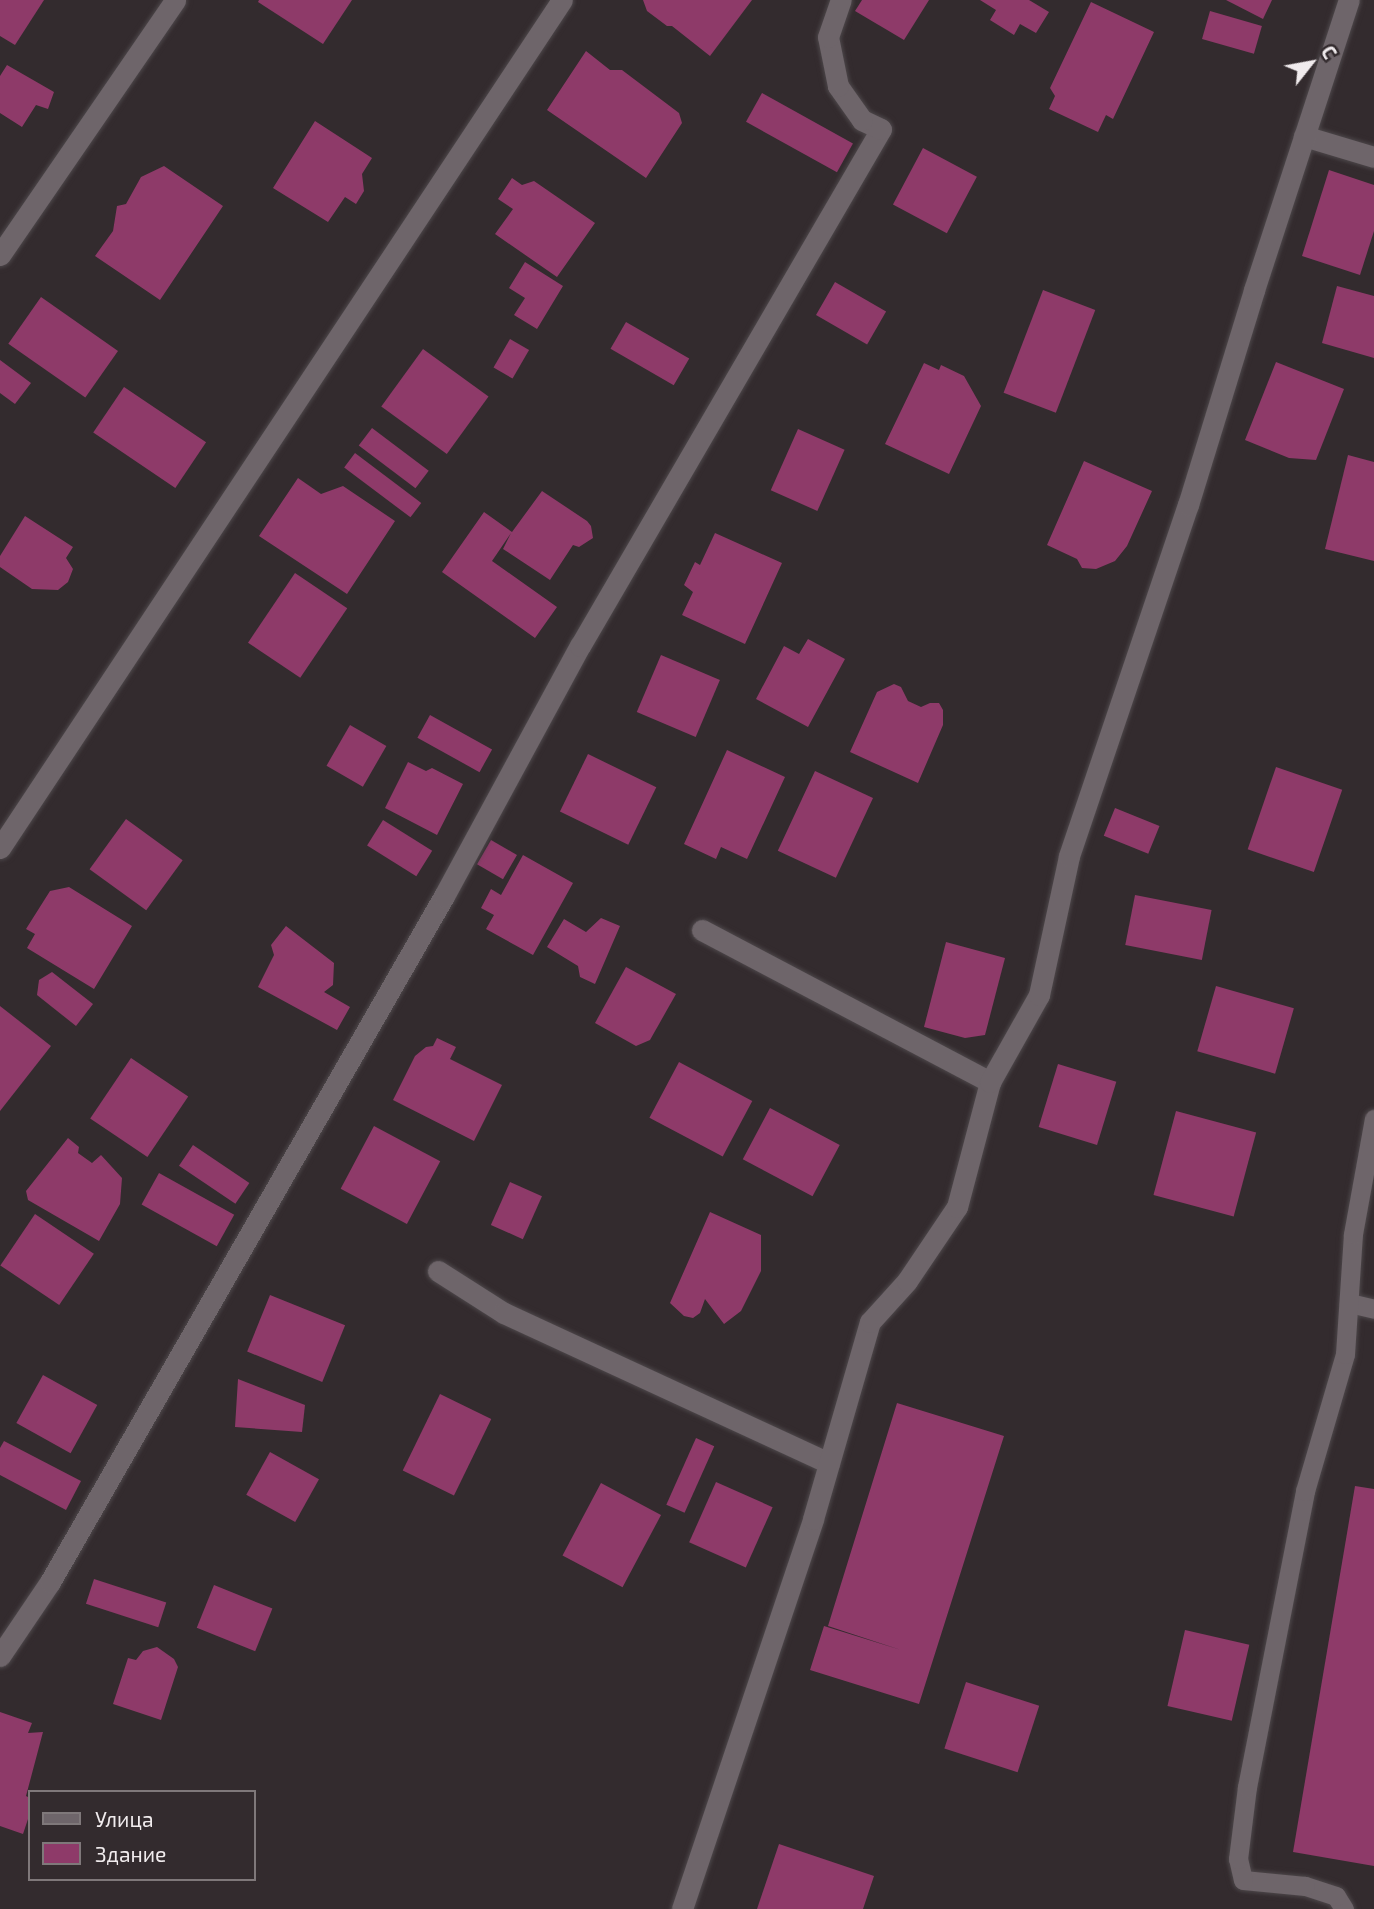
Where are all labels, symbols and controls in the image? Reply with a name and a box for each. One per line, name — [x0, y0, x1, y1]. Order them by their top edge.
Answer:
north arrow — [1276, 28, 1346, 98]
text: С — [1317, 41, 1342, 63]
legend — [28, 1790, 256, 1881]
text: Улица — [95, 1806, 154, 1831]
text: Здание — [95, 1841, 166, 1866]

